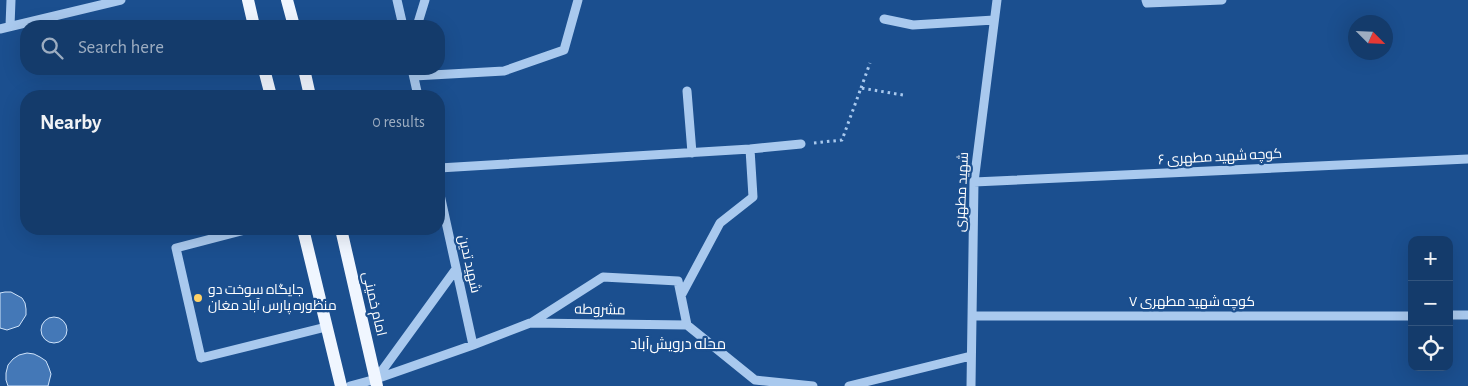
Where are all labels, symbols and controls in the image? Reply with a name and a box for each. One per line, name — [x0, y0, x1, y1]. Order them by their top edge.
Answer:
north arrow — [1348, 15, 1393, 60]
search box — [20, 20, 445, 75]
icon: search — [38, 34, 66, 62]
text: Search here — [78, 38, 164, 57]
text: Nearby — [40, 112, 101, 133]
text: 0 results — [372, 114, 425, 130]
street label: کوچه شهید مطهری ۶ — [1158, 147, 1282, 169]
street label: شهید مطهری — [953, 152, 971, 232]
street label: شهید تدین — [455, 233, 483, 295]
map controls — [1408, 236, 1453, 371]
button: + — [1408, 236, 1453, 281]
street label: امام خمینی — [358, 270, 388, 338]
button: − — [1408, 281, 1453, 326]
place label: جایگاه سوخت دو منظوره پارس آباد مغان — [208, 283, 337, 315]
marker: جایگاه سوخت دو منظوره پارس آباد مغان — [192, 292, 204, 304]
street label: کوچه شهید مطهری ۷ — [1129, 295, 1255, 311]
street label: مشروطه — [574, 303, 626, 317]
button: locate — [1408, 326, 1453, 371]
district label: محله درویش‌آباد — [630, 336, 726, 354]

